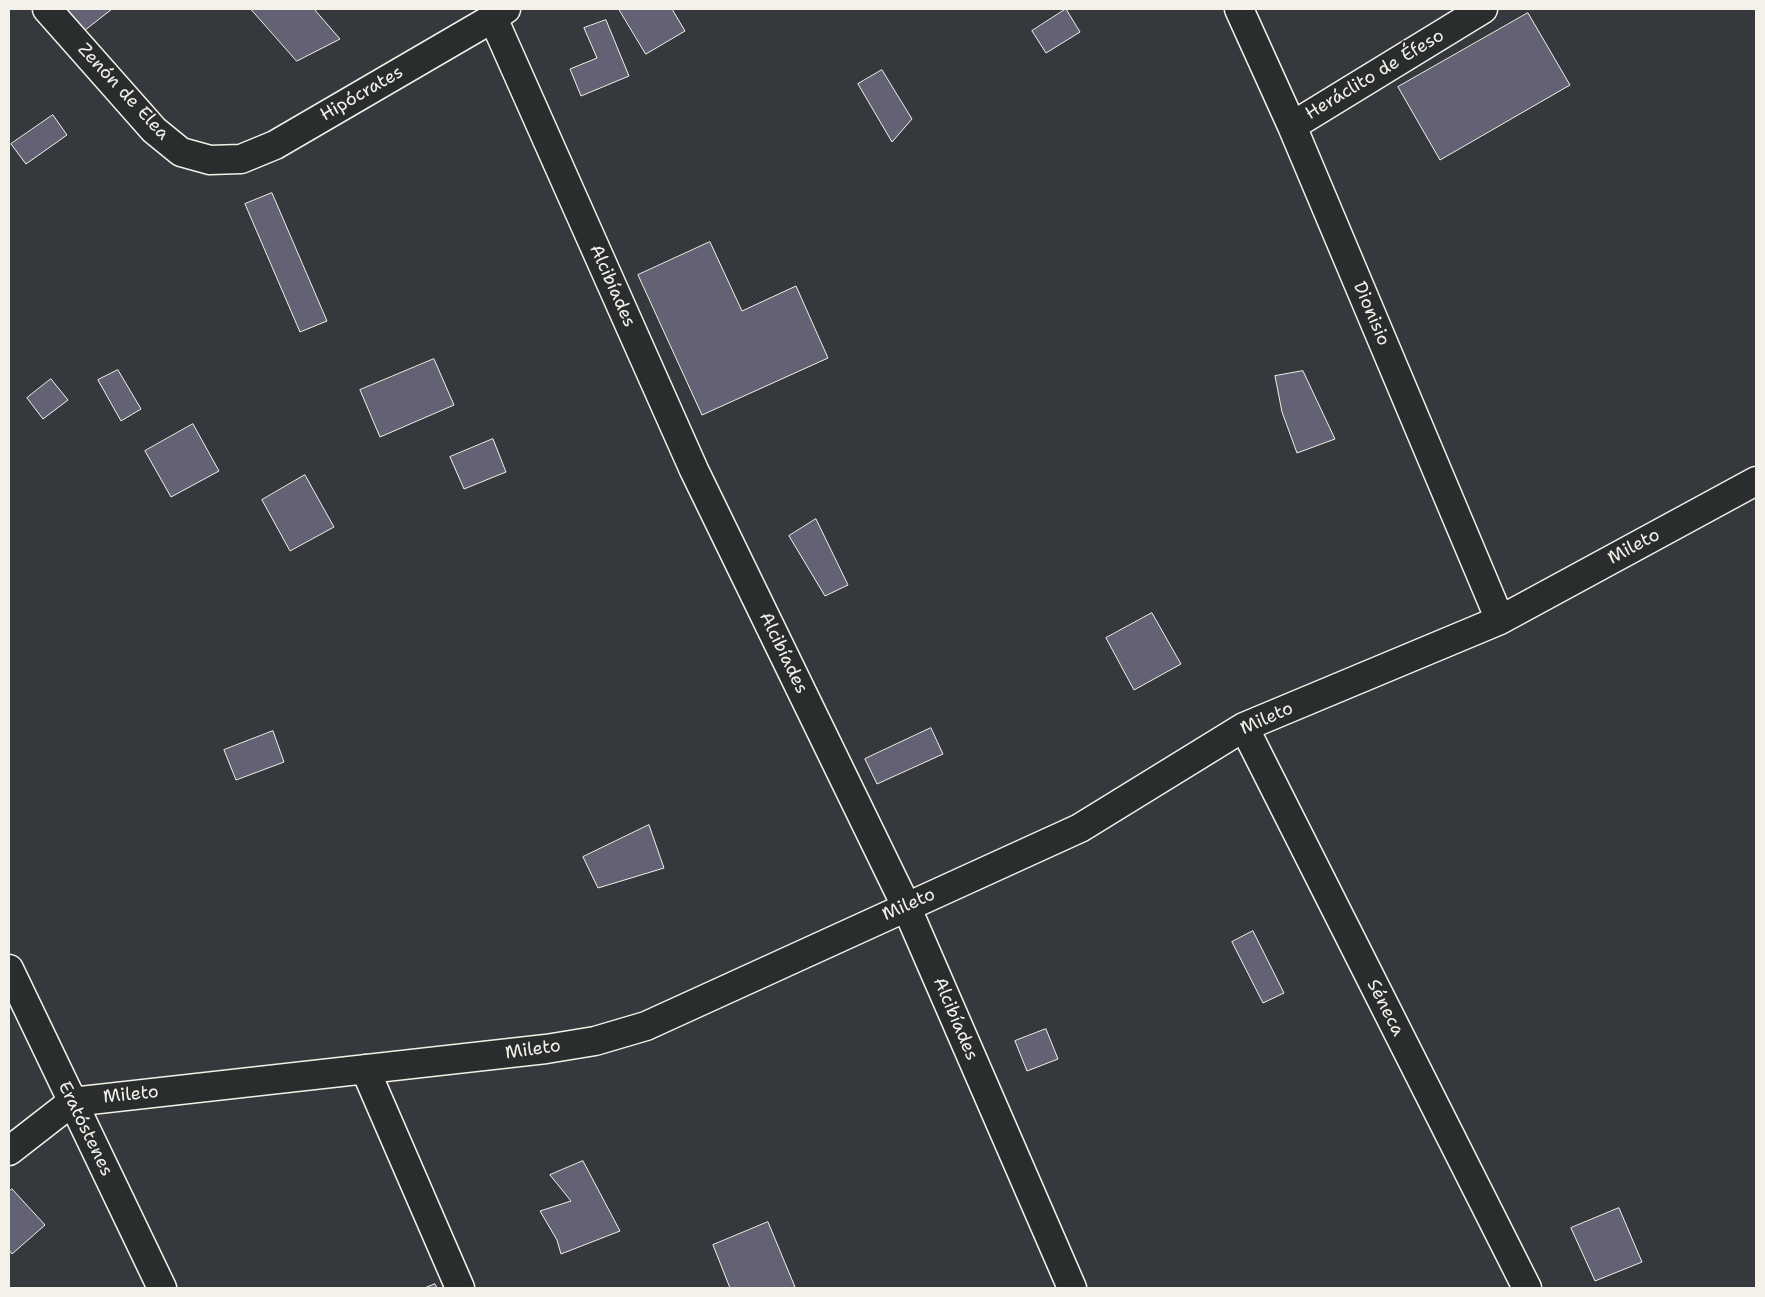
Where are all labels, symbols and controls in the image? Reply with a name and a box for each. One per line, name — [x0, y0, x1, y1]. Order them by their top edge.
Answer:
street label: Heráclito de Éfeso — [1302, 25, 1448, 125]
street label: Zenón de Elea — [73, 39, 173, 145]
street label: Hipócrates — [317, 62, 407, 126]
street label: Alcibíades — [584, 241, 640, 331]
street label: Dionisio — [1348, 279, 1394, 349]
street label: Mileto — [1604, 524, 1664, 570]
street label: Alcibíades — [754, 609, 812, 697]
street label: Mileto — [1237, 698, 1297, 740]
street label: Mileto — [879, 884, 939, 926]
street label: Alcibíades — [928, 974, 982, 1064]
street label: Séneca — [1362, 976, 1408, 1040]
street label: Mileto — [504, 1035, 562, 1065]
street label: Eratóstenes — [53, 1078, 117, 1180]
street label: Mileto — [102, 1081, 160, 1109]

